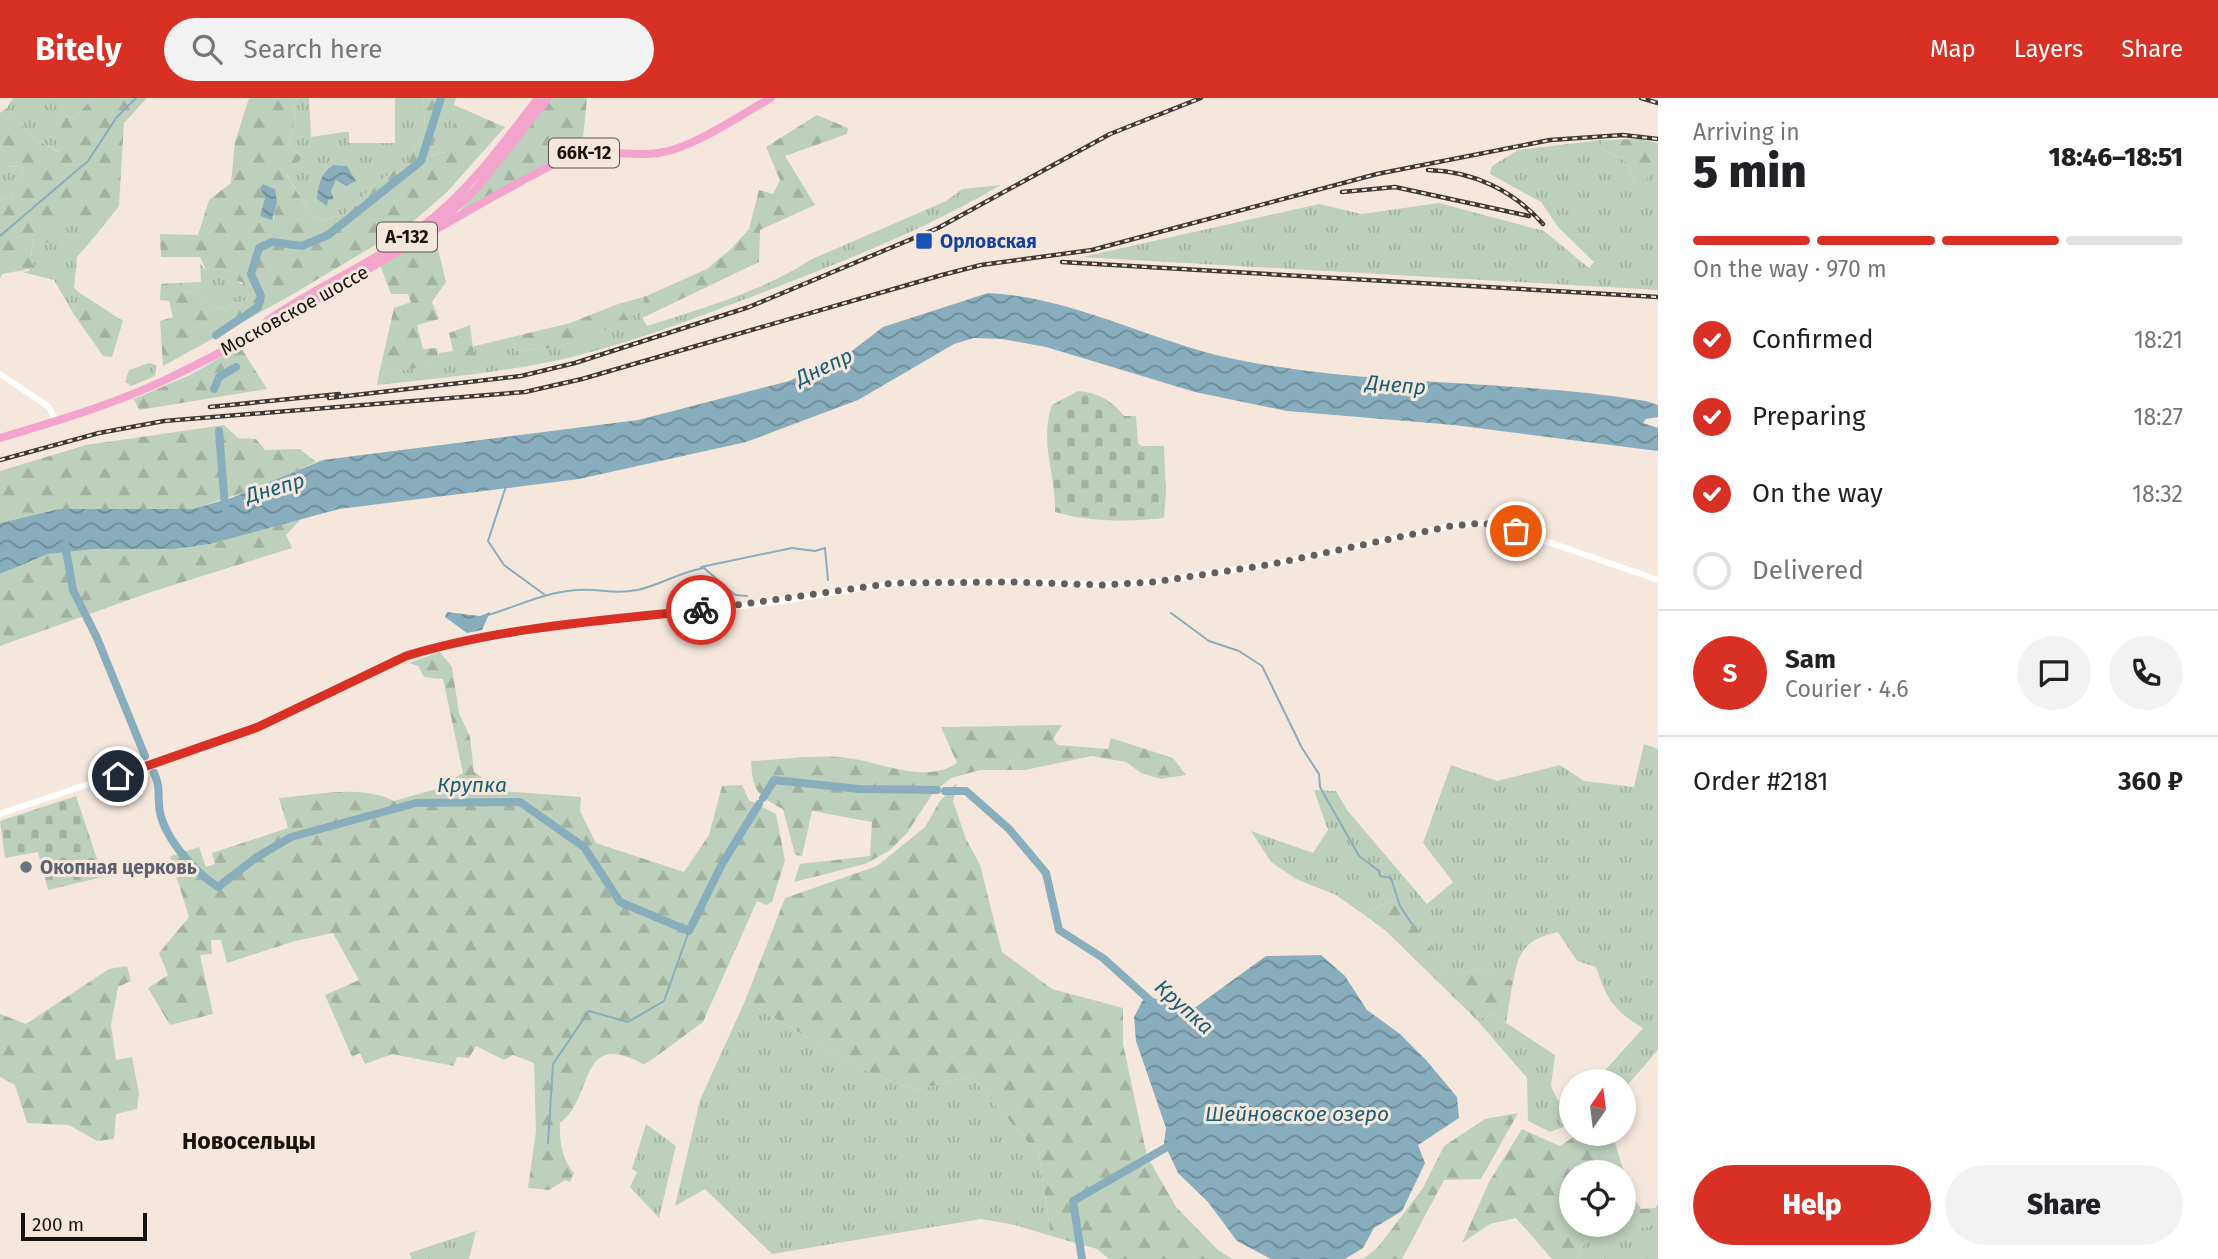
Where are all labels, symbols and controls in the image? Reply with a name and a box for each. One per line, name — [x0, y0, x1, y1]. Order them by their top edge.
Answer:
search box — [164, 18, 654, 81]
text: Bitely — [35, 29, 122, 69]
icon: search — [188, 30, 226, 68]
text: Search here — [244, 34, 382, 65]
text: Map — [1930, 35, 1976, 63]
text: Layers — [2014, 35, 2083, 63]
text: Share — [2121, 35, 2183, 63]
text: Arriving in — [1693, 118, 1800, 146]
road number: 66К-12 — [549, 138, 619, 168]
text: 18:46–18:51 — [2049, 142, 2183, 173]
text: 5 min — [1693, 144, 1807, 199]
road number: А-132 — [377, 222, 437, 252]
place label: Орловская — [940, 230, 1037, 253]
marker: Орловская — [914, 231, 934, 251]
text: On the way · 970 m — [1693, 255, 1887, 283]
street label: Московское шоссе — [216, 260, 372, 361]
icon: check — [1693, 321, 1731, 359]
text: Confirmed — [1752, 324, 1873, 355]
text: 18:21 — [2134, 326, 2183, 354]
water label: Днепр — [789, 342, 857, 392]
water label: Днепр — [1363, 369, 1427, 401]
icon: check — [1693, 398, 1731, 436]
text: Preparing — [1752, 401, 1865, 432]
text: 18:27 — [2133, 403, 2183, 431]
water label: Днепр — [241, 467, 308, 509]
icon: check — [1693, 475, 1731, 513]
text: On the way — [1752, 478, 1883, 509]
text: 18:32 — [2132, 480, 2183, 508]
pin — [1486, 501, 1546, 561]
icon: bag — [1497, 512, 1535, 550]
text: Delivered — [1752, 555, 1864, 586]
courier — [666, 575, 736, 645]
icon: bike — [682, 591, 720, 629]
button: chat — [2017, 636, 2091, 710]
button: phone — [2109, 636, 2183, 710]
text: Sam — [1785, 644, 1836, 675]
text: S — [1723, 658, 1737, 689]
text: Courier · 4.6 — [1785, 675, 1909, 703]
pin — [88, 746, 148, 806]
icon: home — [99, 757, 137, 795]
text: Order #2181 — [1693, 766, 1828, 797]
text: 360 ₽ — [2118, 766, 2183, 797]
water label: Крупка — [437, 772, 507, 798]
place label: Окопная церковь — [40, 856, 197, 879]
marker: Окопная церковь — [18, 859, 34, 875]
water label: Крупка — [1149, 974, 1219, 1040]
north arrow — [1559, 1069, 1636, 1146]
map controls — [1559, 1069, 1636, 1237]
water label: Шейновское озеро — [1205, 1101, 1389, 1127]
district label: Новосельцы — [182, 1127, 316, 1155]
button: locate — [1559, 1160, 1636, 1237]
button: Help — [1693, 1165, 1931, 1245]
button: Share — [1945, 1165, 2183, 1245]
scale bar — [21, 1210, 147, 1242]
text: 200 m — [32, 1213, 84, 1236]

